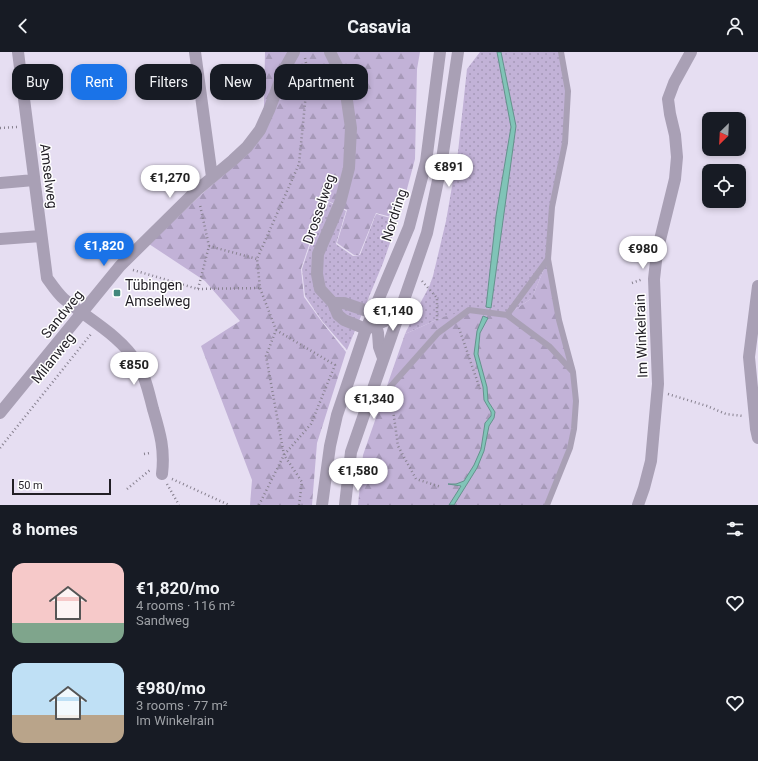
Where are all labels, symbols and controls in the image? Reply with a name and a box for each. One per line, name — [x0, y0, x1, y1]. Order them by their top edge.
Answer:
icon: back — [12, 15, 34, 37]
icon: person — [724, 15, 746, 37]
text: Casavia — [347, 16, 411, 37]
chip: Buy — [12, 64, 63, 100]
chip: Rent — [71, 64, 127, 100]
chip: Filters — [135, 64, 202, 100]
chip: New — [210, 64, 266, 100]
chip: Apartment — [274, 64, 368, 100]
north arrow — [702, 112, 746, 156]
map controls — [702, 112, 746, 208]
street label: Amselweg — [37, 143, 61, 209]
pin: €891 — [425, 154, 473, 188]
text: €891 — [434, 159, 464, 174]
button: locate — [702, 164, 746, 208]
pin: €1,270 — [137, 165, 203, 199]
text: €1,270 — [150, 170, 190, 185]
street label: Drosselweg — [300, 172, 338, 246]
street label: Nordring — [378, 187, 410, 243]
pin: €1,820 — [71, 233, 137, 267]
pin: €980 — [619, 236, 667, 270]
text: €1,820 — [84, 238, 124, 253]
text: €980 — [628, 241, 658, 256]
place label: Tübingen Amselweg — [125, 277, 190, 309]
street label: Sandweg — [38, 287, 86, 341]
marker: Tübingen Amselweg — [112, 288, 122, 298]
street label: Im Winkelrain — [632, 294, 650, 378]
pin: €1,140 — [360, 298, 426, 332]
text: €1,140 — [373, 303, 413, 318]
street label: Milanweg — [28, 330, 78, 386]
pin: €850 — [110, 352, 158, 386]
text: €850 — [119, 357, 149, 372]
pin: €1,340 — [341, 386, 407, 420]
text: €1,340 — [354, 391, 394, 406]
pin: €1,580 — [325, 458, 391, 492]
text: €1,580 — [338, 463, 378, 478]
scale bar — [12, 477, 111, 496]
text: 50 m — [18, 479, 43, 492]
icon: filters — [724, 518, 746, 540]
text: 8 homes — [12, 519, 78, 539]
text: €1,820/mo — [136, 578, 220, 598]
icon: home — [44, 579, 92, 627]
icon: heart — [724, 592, 746, 614]
text: 4 rooms · 116 m² — [136, 598, 235, 613]
text: Sandweg — [136, 613, 189, 628]
text: €980/mo — [136, 678, 206, 698]
icon: home — [44, 679, 92, 727]
icon: heart — [724, 692, 746, 714]
text: 3 rooms · 77 m² — [136, 698, 228, 713]
text: Im Winkelrain — [136, 713, 214, 728]

